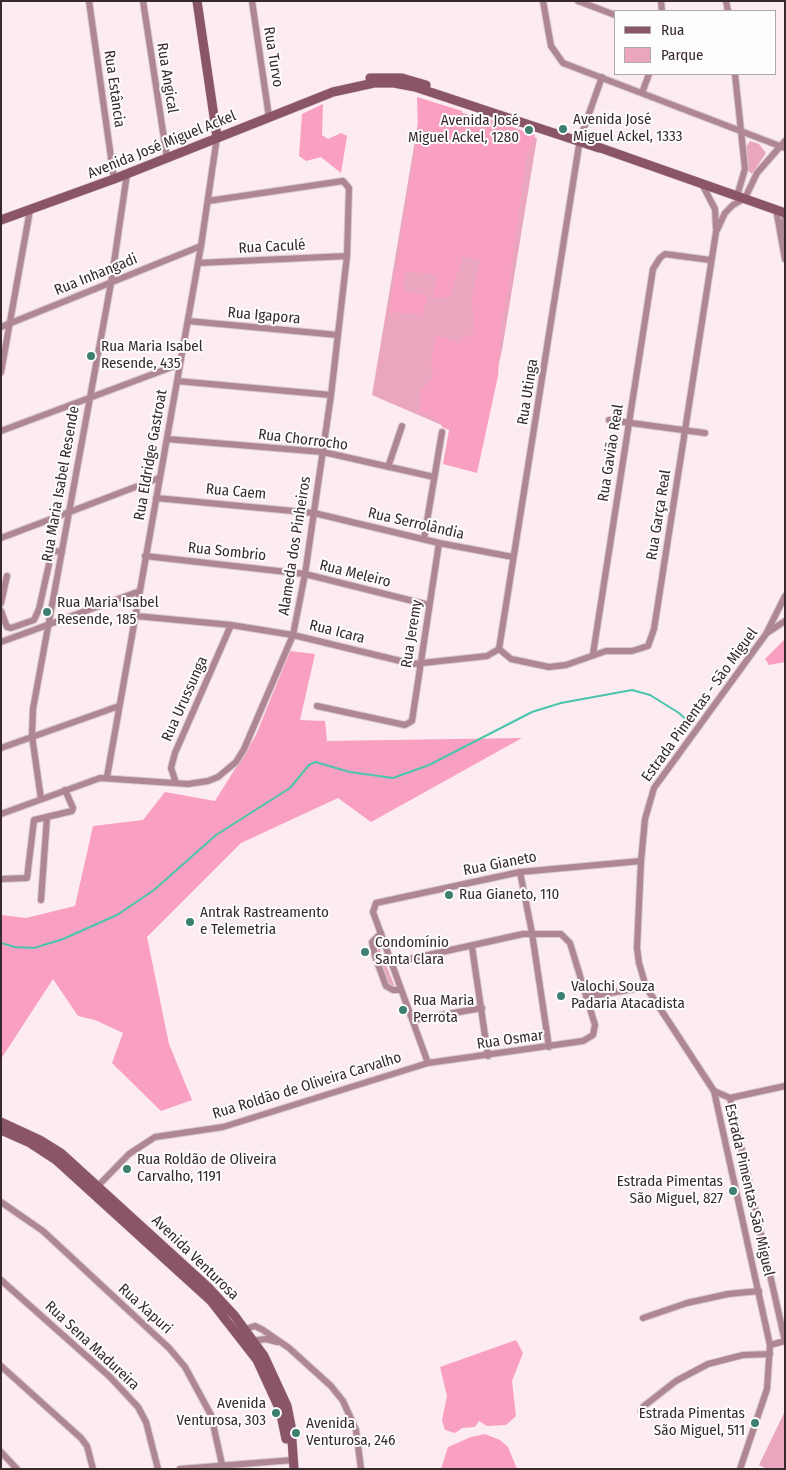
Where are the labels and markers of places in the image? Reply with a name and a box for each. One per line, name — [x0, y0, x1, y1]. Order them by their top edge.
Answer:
place label: Avenida José Miguel Ackel, 1333 — [573, 111, 682, 146]
place label: Avenida José Miguel Ackel, 1280 — [408, 112, 519, 147]
marker: Avenida José Miguel Ackel, 1333 — [557, 123, 569, 135]
marker: Avenida José Miguel Ackel, 1280 — [523, 124, 535, 136]
place label: Rua Maria Isabel Resende, 435 — [101, 338, 203, 373]
marker: Rua Maria Isabel Resende, 435 — [85, 350, 97, 362]
place label: Rua Maria Isabel Resende, 185 — [57, 594, 159, 629]
marker: Rua Maria Isabel Resende, 185 — [41, 606, 53, 618]
place label: Rua Gianeto, 110 — [459, 886, 559, 904]
marker: Rua Gianeto, 110 — [443, 889, 455, 901]
place label: Antrak Rastreamento e Telemetria — [200, 904, 329, 939]
marker: Antrak Rastreamento e Telemetria — [184, 916, 196, 928]
place label: Condomínio Santa Clara — [375, 934, 449, 969]
marker: Condomínio Santa Clara — [359, 946, 371, 958]
place label: Valochi Souza Padaria Atacadista — [571, 978, 685, 1013]
marker: Valochi Souza Padaria Atacadista — [555, 990, 567, 1002]
place label: Rua Maria Perrota — [413, 992, 474, 1027]
marker: Rua Maria Perrota — [397, 1004, 409, 1016]
place label: Rua Roldão de Oliveira Carvalho, 1191 — [137, 1151, 276, 1186]
marker: Rua Roldão de Oliveira Carvalho, 1191 — [121, 1163, 133, 1175]
place label: Estrada Pimentas São Miguel, 827 — [617, 1173, 723, 1208]
marker: Estrada Pimentas São Miguel, 827 — [727, 1185, 739, 1197]
place label: Avenida Venturosa, 303 — [176, 1395, 266, 1430]
place label: Estrada Pimentas São Miguel, 511 — [639, 1405, 745, 1440]
marker: Avenida Venturosa, 303 — [270, 1407, 282, 1419]
place label: Avenida Venturosa, 246 — [306, 1415, 395, 1450]
marker: Estrada Pimentas São Miguel, 511 — [749, 1417, 761, 1429]
marker: Avenida Venturosa, 246 — [290, 1427, 302, 1439]

